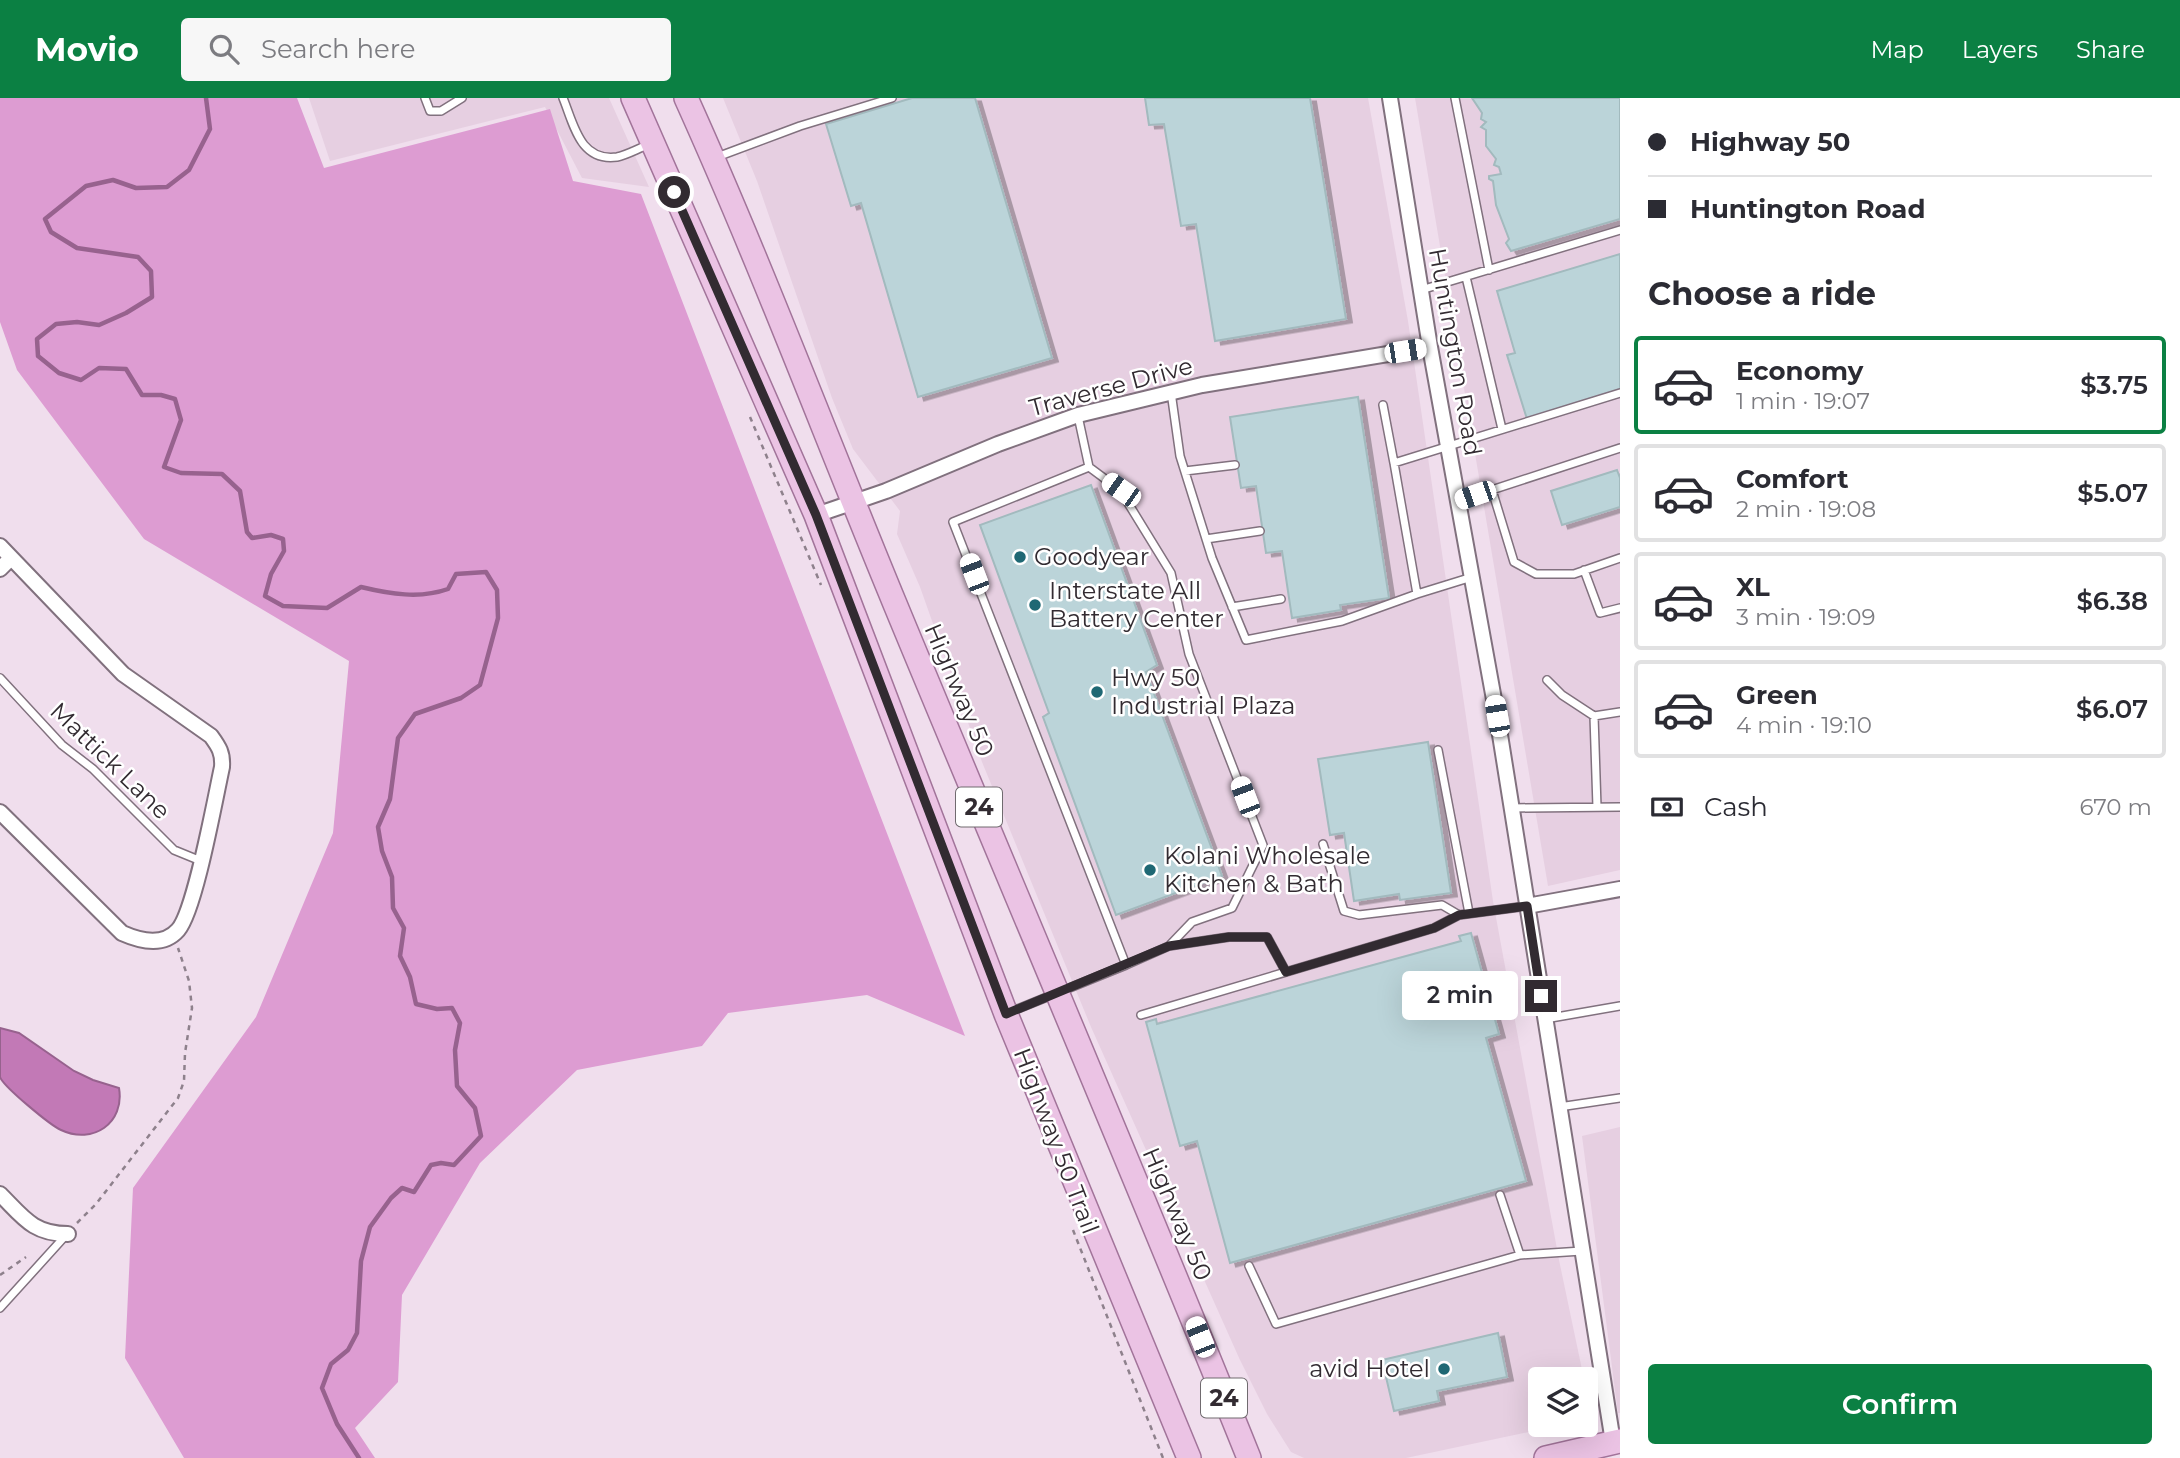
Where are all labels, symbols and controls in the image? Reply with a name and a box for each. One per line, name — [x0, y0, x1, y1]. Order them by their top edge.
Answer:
search box — [181, 18, 671, 81]
text: Movio — [35, 29, 139, 69]
icon: search — [205, 30, 243, 68]
text: Search here — [261, 33, 416, 65]
text: Map — [1870, 35, 1924, 64]
text: Layers — [1962, 35, 2038, 64]
text: Share — [2076, 35, 2145, 64]
text: Highway 50 — [1690, 126, 1850, 158]
route start — [658, 176, 690, 208]
text: Huntington Road — [1690, 193, 1926, 225]
street label: Huntington Road — [1423, 246, 1488, 458]
text: Choose a ride — [1648, 274, 1876, 313]
car — [1383, 337, 1428, 365]
street label: Traverse Drive — [1026, 351, 1196, 422]
icon: car — [1652, 354, 1715, 417]
text: Economy — [1736, 355, 1863, 387]
text: $3.75 — [2080, 369, 2148, 401]
text: 1 min · 19:07 — [1736, 387, 1870, 415]
icon: car — [1652, 462, 1715, 525]
text: Comfort — [1736, 463, 1848, 495]
car — [1098, 469, 1145, 511]
text: $5.07 — [2077, 477, 2148, 509]
car — [1452, 478, 1499, 512]
text: 2 min · 19:08 — [1736, 495, 1876, 523]
place label: Goodyear — [1034, 542, 1149, 571]
marker: Goodyear — [1012, 549, 1028, 565]
car — [957, 551, 992, 597]
icon: car — [1652, 570, 1715, 633]
text: XL — [1736, 571, 1770, 603]
place label: Interstate All Battery Center — [1049, 576, 1224, 633]
text: $6.38 — [2076, 585, 2148, 617]
marker: Interstate All Battery Center — [1027, 597, 1043, 613]
text: 3 min · 19:09 — [1736, 603, 1875, 631]
street label: Highway 50 — [918, 619, 1000, 761]
place label: Hwy 50 Industrial Plaza — [1111, 663, 1295, 720]
icon: car — [1652, 678, 1715, 741]
text: Green — [1736, 679, 1818, 711]
marker: Hwy 50 Industrial Plaza — [1089, 684, 1105, 700]
car — [1484, 693, 1511, 739]
text: $6.07 — [2076, 693, 2148, 725]
street label: Mattick Lane — [44, 696, 176, 825]
text: 4 min · 19:10 — [1736, 711, 1872, 739]
car — [1228, 774, 1263, 820]
road number: 24 — [956, 788, 1002, 827]
icon: cash — [1648, 788, 1686, 826]
text: Cash — [1704, 791, 1768, 823]
text: 670 m — [2079, 793, 2152, 821]
place label: Kolani Wholesale Kitchen & Bath — [1164, 841, 1370, 898]
marker: Kolani Wholesale Kitchen & Bath — [1142, 862, 1158, 878]
callout: 2 min — [1401, 972, 1516, 1020]
route end — [1525, 980, 1557, 1012]
text: 2 min — [1427, 981, 1493, 1009]
street label: Highway 50 Trail — [1008, 1044, 1105, 1238]
street label: Highway 50 — [1136, 1143, 1218, 1285]
car — [1183, 1314, 1218, 1360]
place label: avid Hotel — [1309, 1354, 1430, 1383]
marker: avid Hotel — [1436, 1361, 1452, 1377]
button: Confirm — [1648, 1364, 2152, 1444]
map controls — [1528, 1367, 1598, 1437]
button: layers — [1528, 1367, 1598, 1437]
road number: 24 — [1201, 1378, 1247, 1418]

